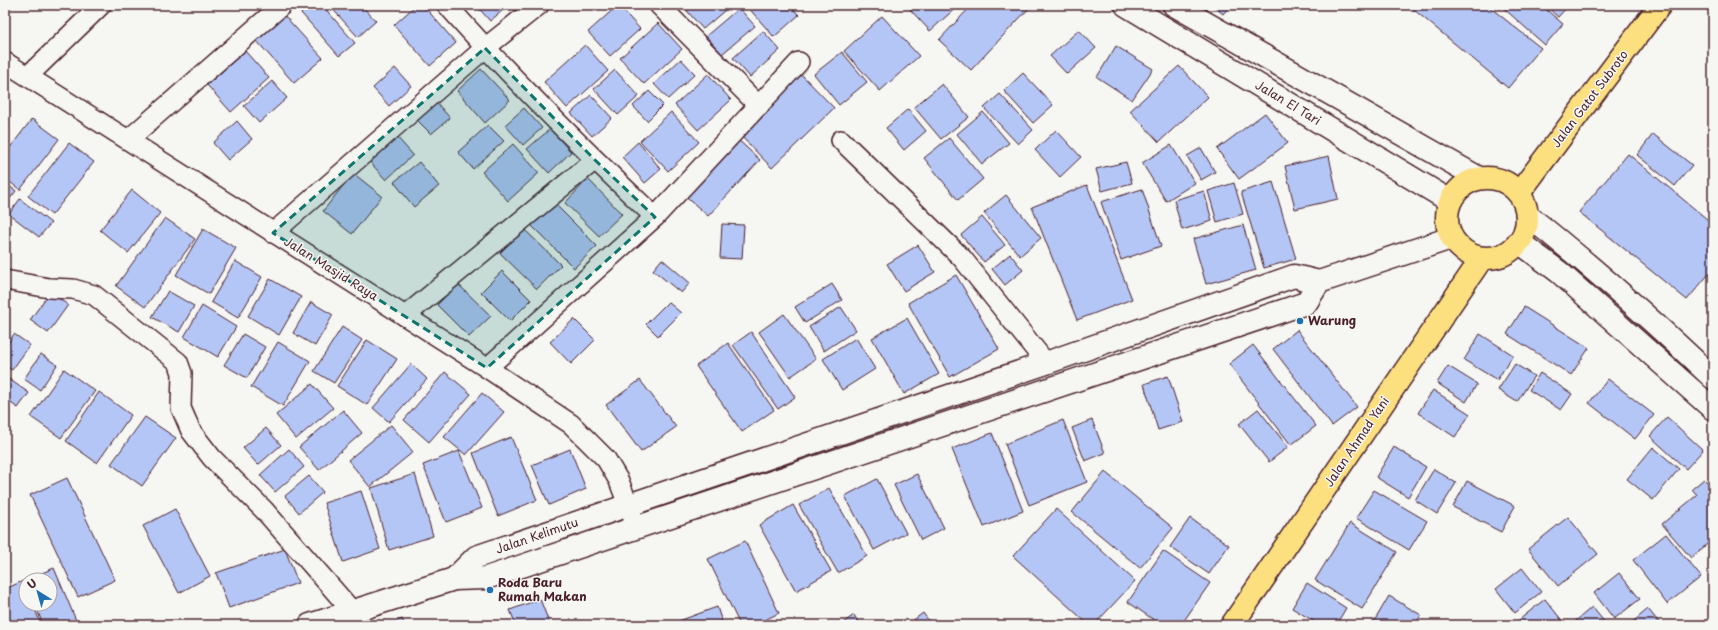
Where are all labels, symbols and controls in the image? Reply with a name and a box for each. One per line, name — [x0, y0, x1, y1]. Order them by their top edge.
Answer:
street label: Jalan Gatot Subroto — [1547, 46, 1632, 151]
street label: Jalan El Tari — [1252, 75, 1325, 129]
street label: Jalan Masjid Raya — [281, 232, 382, 305]
place label: Warung — [1308, 311, 1356, 329]
marker: Warung — [1295, 316, 1305, 326]
street label: Jalan Ahmad Yani — [1319, 393, 1393, 490]
street label: Jalan Kelimutu — [493, 512, 580, 558]
north arrow — [18, 572, 58, 612]
place label: Roda Baru Rumah Makan — [498, 573, 587, 605]
text: U — [23, 574, 40, 593]
marker: Roda Baru Rumah Makan — [485, 585, 495, 595]

